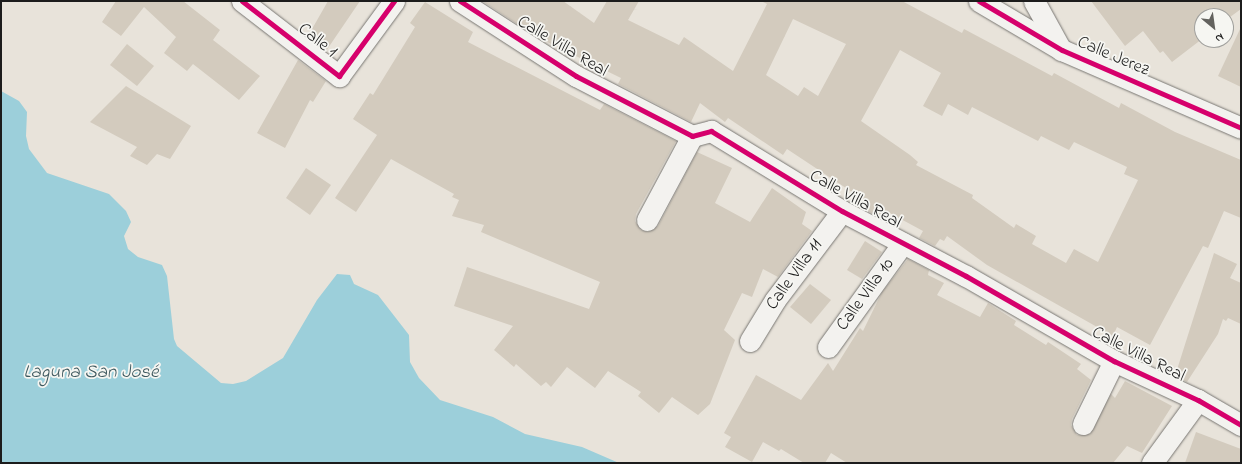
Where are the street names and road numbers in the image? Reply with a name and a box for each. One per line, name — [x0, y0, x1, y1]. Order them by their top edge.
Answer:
street label: Calle Villa Real — [513, 12, 611, 82]
street label: Calle 1 — [293, 19, 341, 63]
street label: Calle Jerez — [1074, 32, 1152, 82]
street label: Calle Villa Real — [805, 166, 905, 234]
street label: Calle Villa 11 — [762, 235, 828, 315]
street label: Calle Villa 10 — [832, 254, 900, 336]
street label: Calle Villa Real — [1088, 322, 1188, 388]

